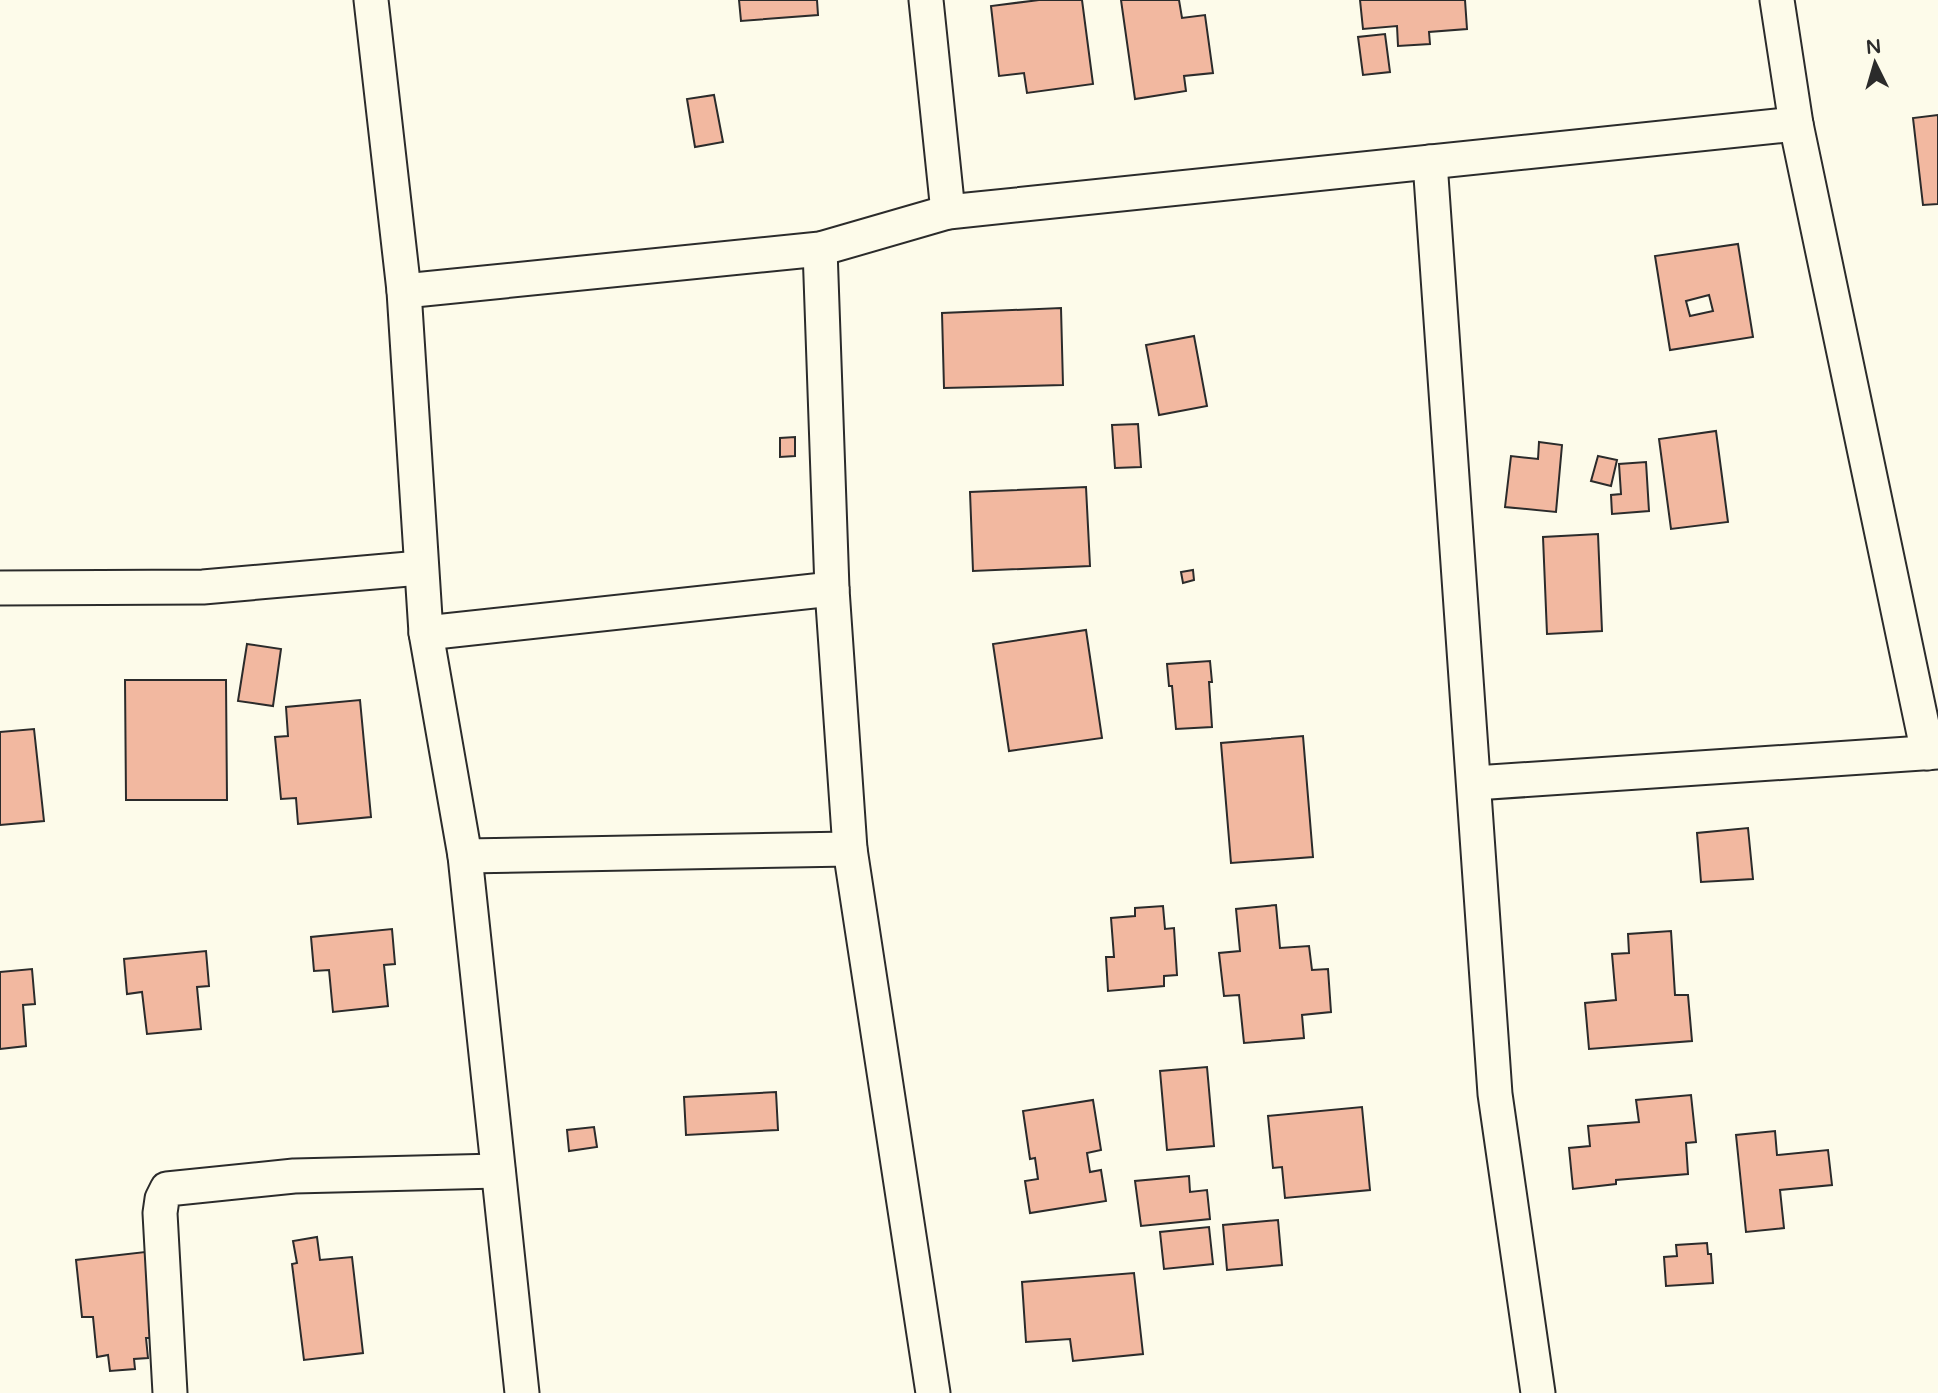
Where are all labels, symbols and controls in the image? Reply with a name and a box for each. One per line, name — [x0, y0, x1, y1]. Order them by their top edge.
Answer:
north arrow — [1840, 28, 1910, 98]
text: N — [1865, 35, 1882, 59]

